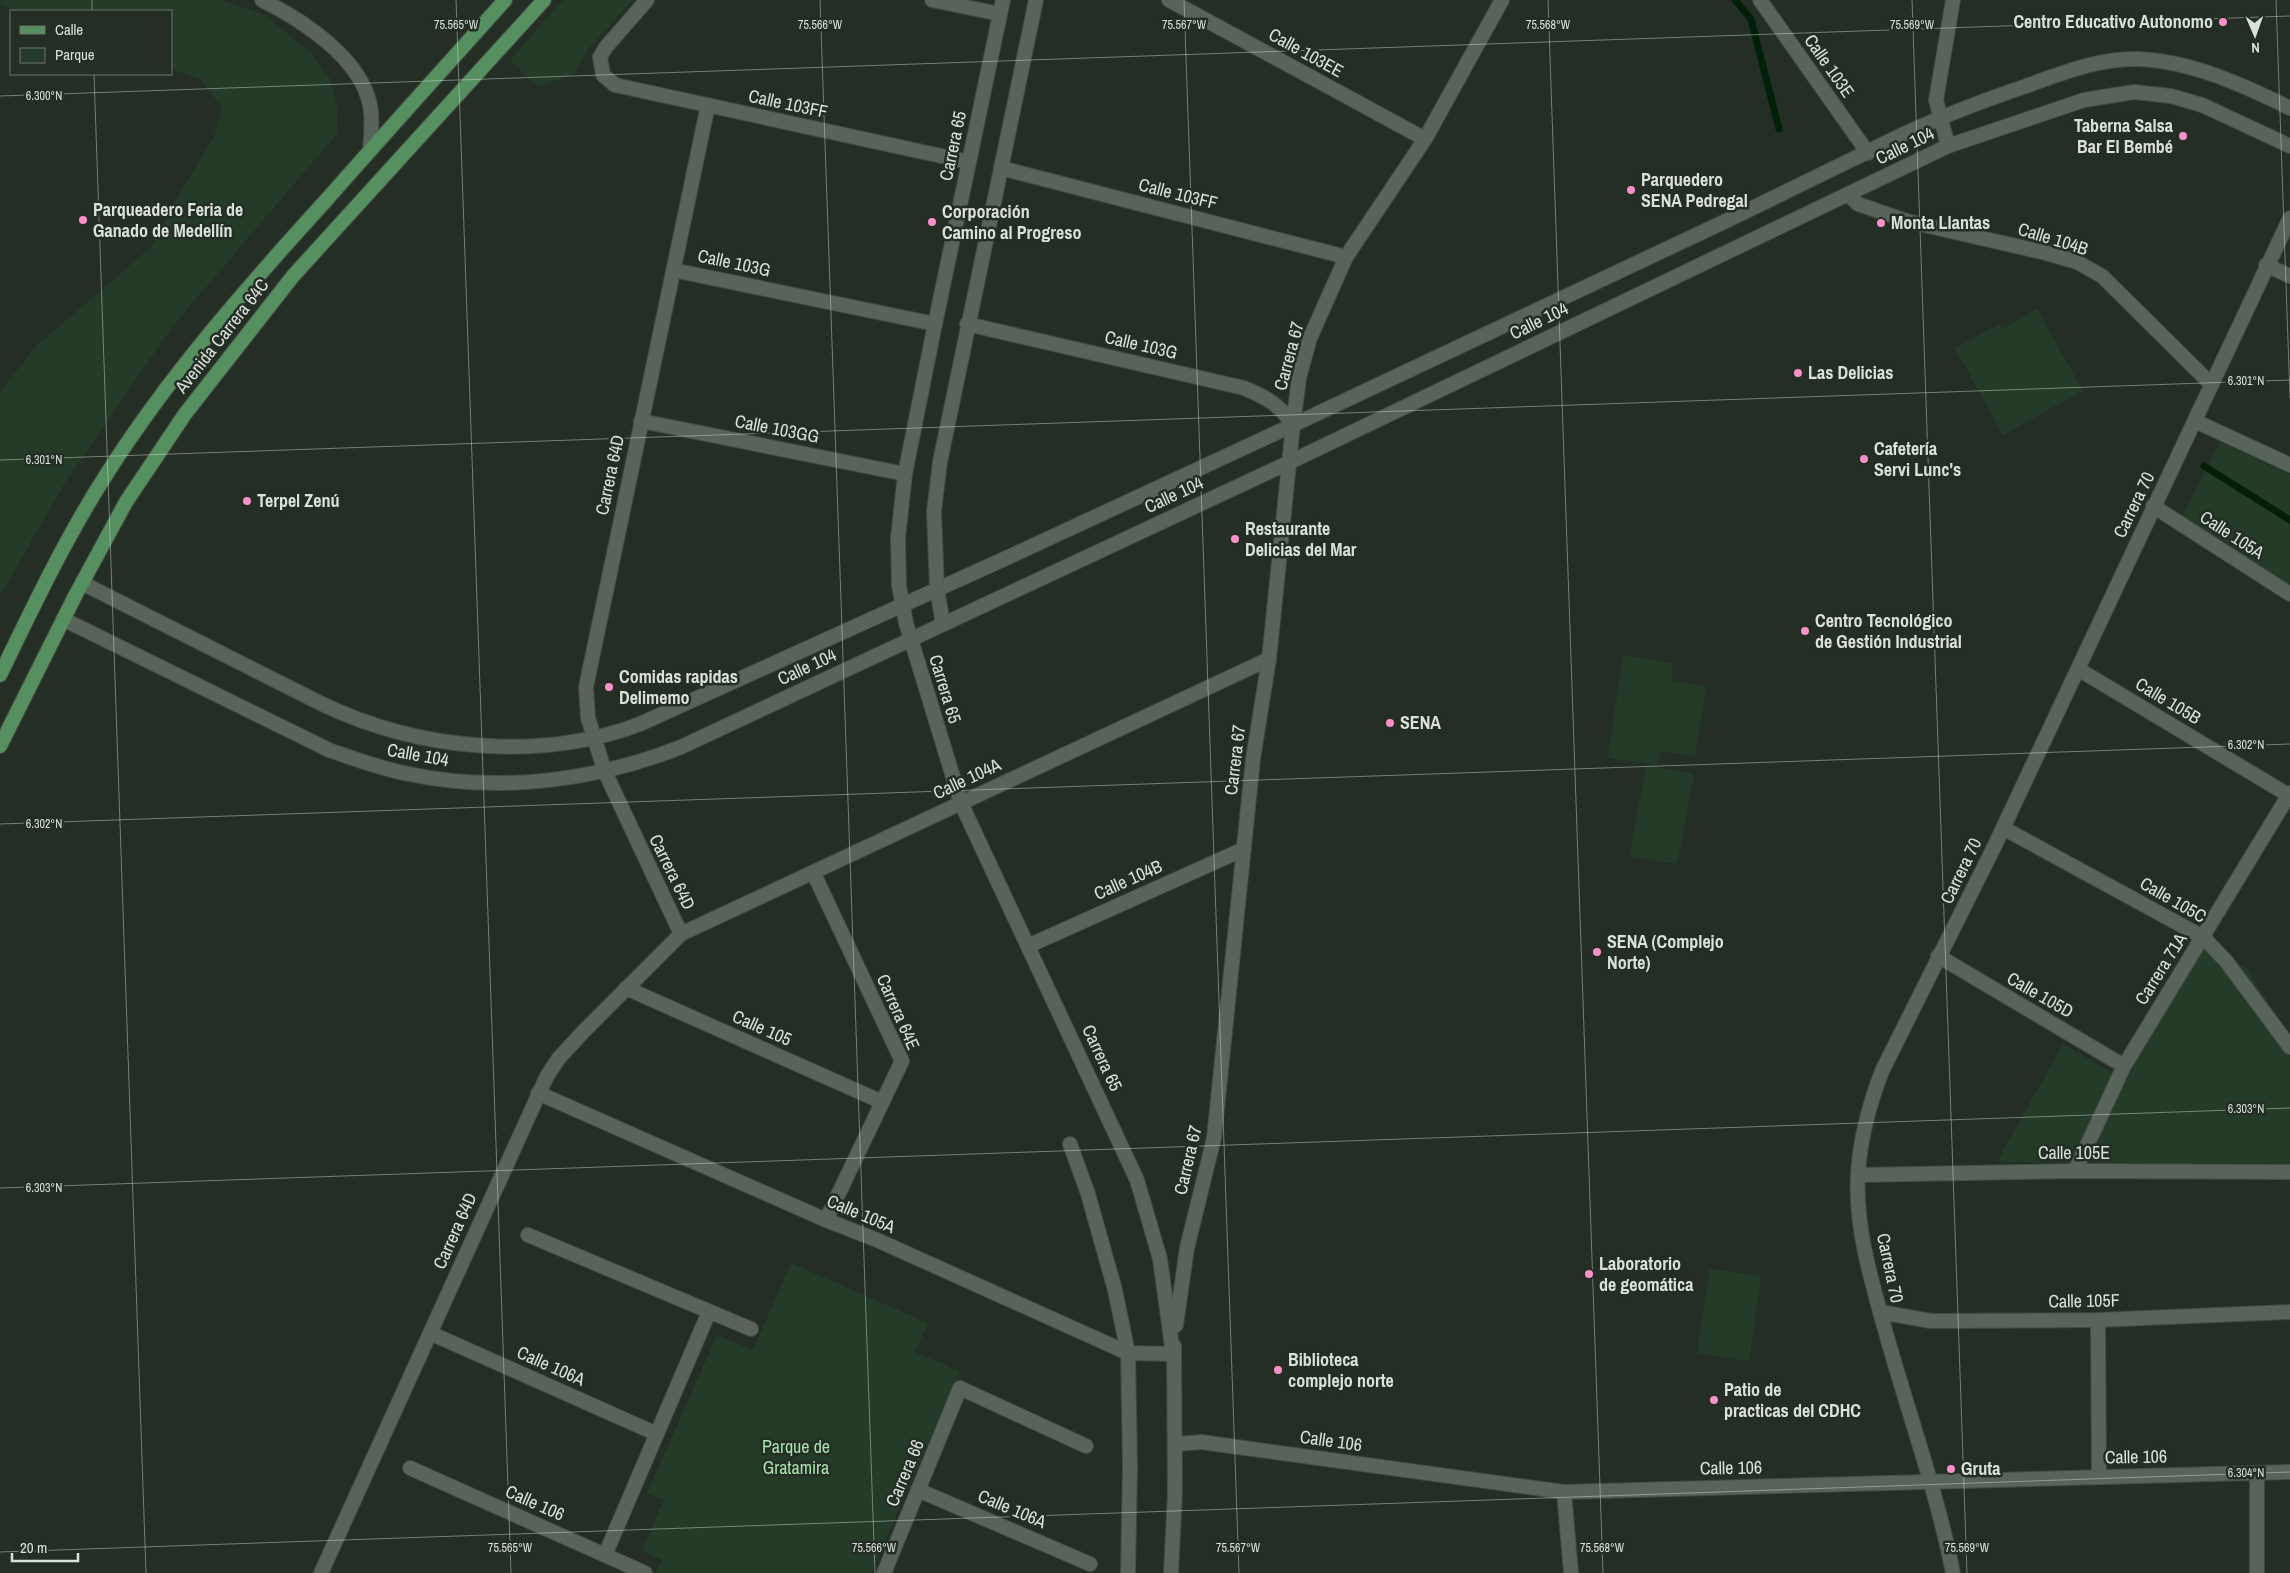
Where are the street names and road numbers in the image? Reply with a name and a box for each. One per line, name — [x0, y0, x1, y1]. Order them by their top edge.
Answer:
street label: Calle 103EE — [1264, 22, 1348, 83]
street label: Calle 103E — [1798, 29, 1860, 102]
street label: Calle 103FF — [746, 83, 830, 124]
street label: Carrera 65 — [933, 109, 972, 183]
street label: Calle 104 — [1871, 121, 1938, 170]
street label: Calle 103FF — [1136, 172, 1220, 215]
street label: Calle 104B — [2015, 216, 2091, 261]
street label: Calle 103G — [695, 243, 773, 282]
street label: Avenida Carrera 64C — [168, 273, 274, 399]
street label: Calle 104 — [1505, 296, 1572, 345]
street label: Carrera 67 — [1267, 319, 1310, 393]
street label: Calle 103G — [1102, 324, 1180, 365]
street label: Calle 103GG — [733, 408, 821, 449]
street label: Carrera 64D — [589, 433, 630, 517]
street label: Carrera 70 — [2107, 468, 2160, 542]
street label: Calle 104 — [1140, 470, 1207, 519]
street label: Calle 105A — [2195, 504, 2269, 565]
street label: Calle 104 — [773, 642, 840, 691]
street label: Carrera 65 — [923, 651, 968, 726]
street label: Calle 105B — [2131, 671, 2206, 730]
street label: Carrera 67 — [1218, 723, 1251, 796]
street label: Calle 104 — [385, 737, 451, 772]
street label: Calle 104A — [929, 752, 1005, 805]
street label: Carrera 64D — [643, 830, 701, 914]
street label: Carrera 70 — [1934, 834, 1987, 908]
street label: Calle 104B — [1090, 853, 1166, 906]
street label: Calle 105C — [2135, 870, 2211, 929]
street label: Carrera 71A — [2129, 928, 2193, 1009]
street label: Calle 105D — [2002, 965, 2078, 1024]
street label: Carrera 64E — [871, 970, 926, 1054]
street label: Calle 105 — [729, 1003, 796, 1052]
street label: Carrera 65 — [1076, 1021, 1129, 1095]
street label: Carrera 67 — [1167, 1123, 1208, 1197]
street label: Calle 105E — [2038, 1140, 2110, 1165]
street label: Calle 105A — [823, 1188, 899, 1239]
street label: Carrera 64D — [427, 1189, 482, 1273]
street label: Carrera 70 — [1871, 1231, 1910, 1305]
street label: Calle 105F — [2048, 1287, 2120, 1314]
street label: Calle 106A — [513, 1339, 589, 1392]
street label: Calle 106 — [1298, 1424, 1364, 1457]
street label: Carrera 66 — [879, 1435, 930, 1510]
street label: Calle 106 — [2105, 1443, 2167, 1470]
street label: Calle 106 — [1700, 1454, 1762, 1481]
street label: Calle 106 — [502, 1478, 569, 1527]
street label: Calle 106A — [974, 1483, 1050, 1534]

